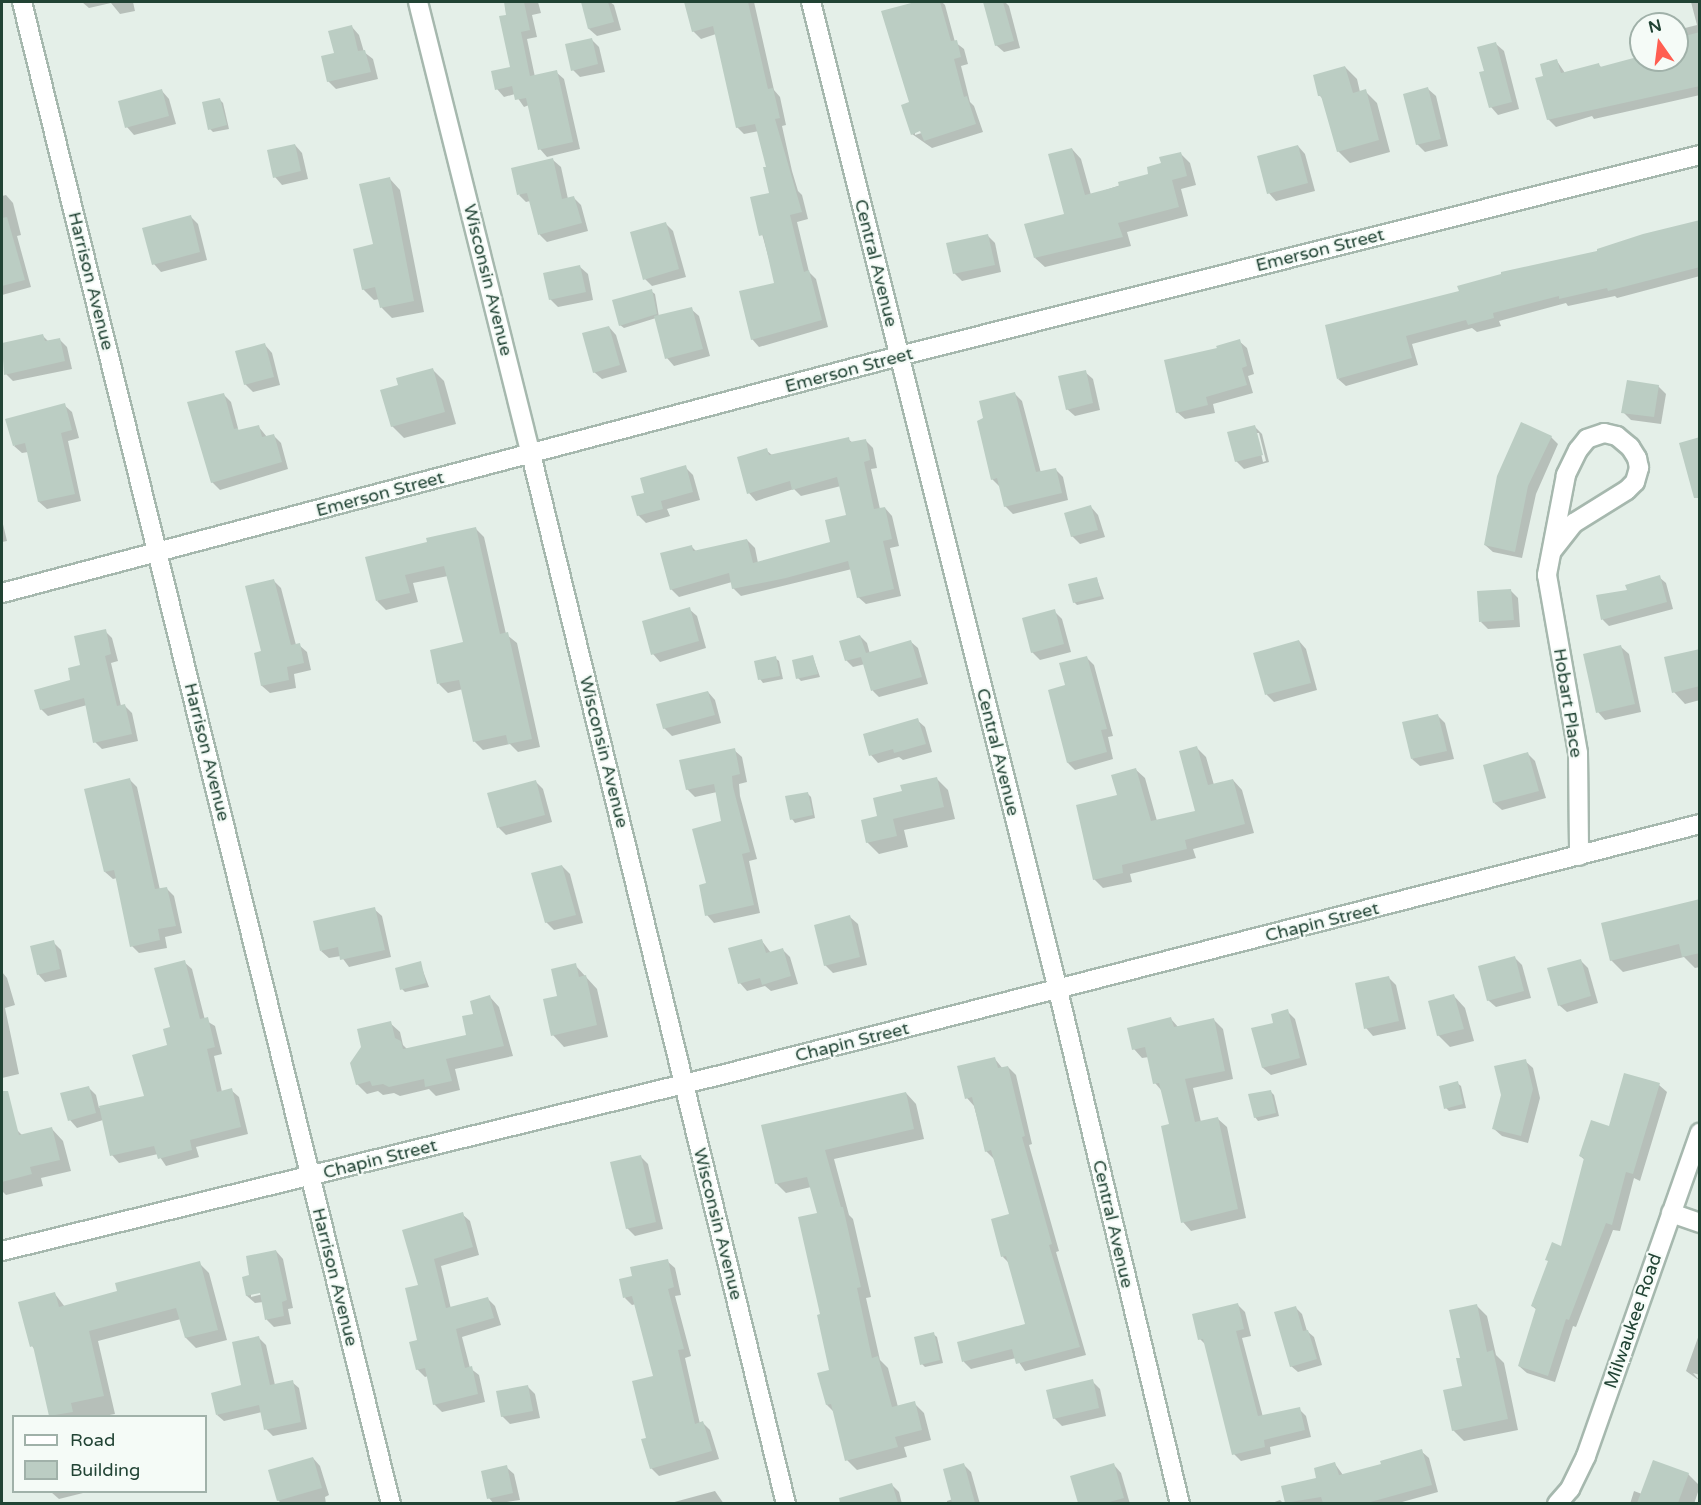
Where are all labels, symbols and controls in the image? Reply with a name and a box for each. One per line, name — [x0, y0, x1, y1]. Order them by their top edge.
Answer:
north arrow — [1629, 12, 1689, 72]
text: N — [1646, 15, 1664, 38]
street label: Central Avenue — [850, 197, 902, 329]
street label: Wisconsin Avenue — [459, 202, 517, 358]
street label: Harrison Avenue — [63, 210, 119, 352]
street label: Emerson Street — [1254, 224, 1386, 276]
street label: Emerson Street — [783, 343, 915, 397]
street label: Emerson Street — [314, 467, 446, 521]
street label: Hobart Place — [1549, 647, 1587, 759]
street label: Wisconsin Avenue — [575, 674, 633, 830]
street label: Harrison Avenue — [179, 681, 235, 823]
street label: Central Avenue — [972, 686, 1024, 818]
street label: Chapin Street — [1263, 897, 1381, 947]
street label: Chapin Street — [793, 1017, 911, 1067]
street label: Chapin Street — [321, 1134, 439, 1184]
street label: Wisconsin Avenue — [689, 1146, 747, 1302]
street label: Central Avenue — [1088, 1158, 1138, 1290]
street label: Harrison Avenue — [307, 1206, 363, 1348]
street label: Milwaukee Road — [1600, 1251, 1666, 1391]
legend — [12, 1415, 207, 1493]
text: Road — [70, 1429, 115, 1451]
text: Building — [70, 1459, 140, 1481]

